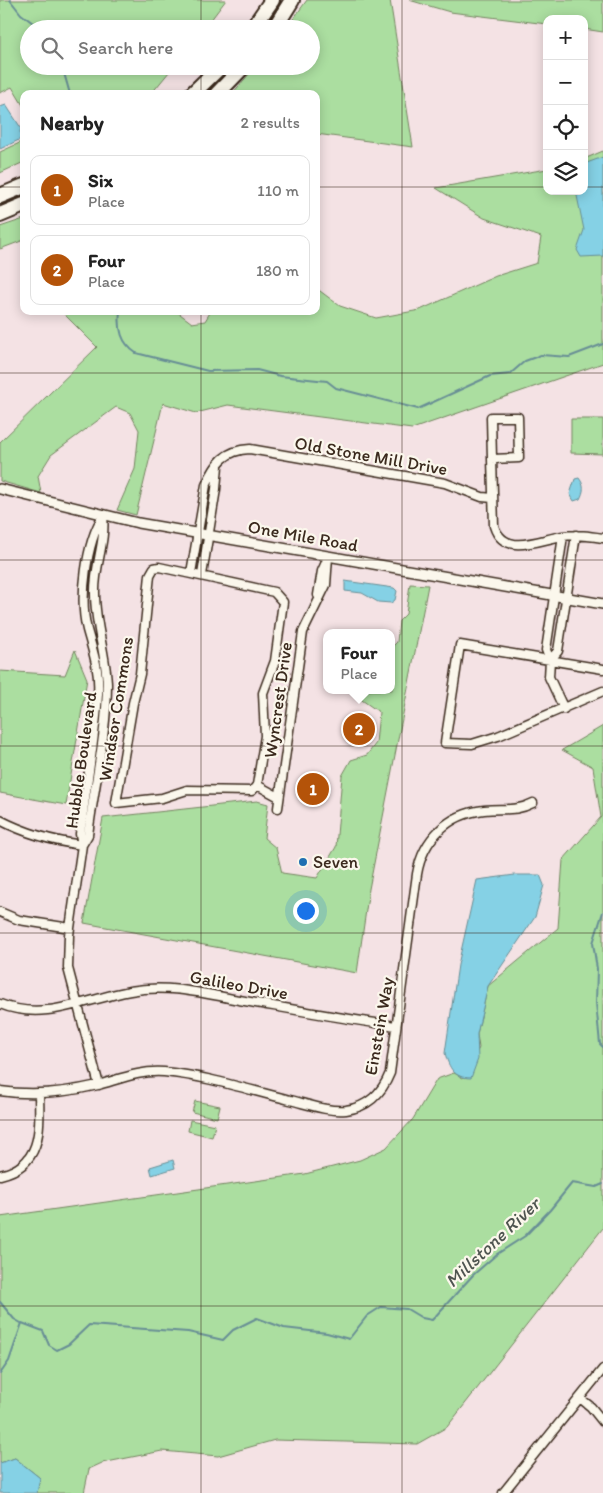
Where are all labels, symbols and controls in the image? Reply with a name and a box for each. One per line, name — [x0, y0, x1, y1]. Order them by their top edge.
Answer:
map controls — [543, 15, 588, 195]
button: + — [543, 15, 588, 60]
search box — [20, 20, 320, 75]
icon: search — [38, 34, 66, 62]
text: Search here — [78, 36, 173, 59]
button: − — [543, 60, 588, 105]
button: locate — [543, 105, 588, 150]
text: Nearby — [40, 110, 104, 135]
text: 2 results — [240, 113, 300, 132]
button: layers — [543, 150, 588, 195]
text: Six — [88, 169, 113, 192]
text: 1 — [53, 181, 61, 200]
text: 110 m — [257, 181, 299, 200]
text: Place — [88, 192, 125, 211]
text: Four — [88, 249, 125, 272]
text: 2 — [53, 261, 61, 280]
text: 180 m — [256, 261, 299, 280]
text: Place — [88, 272, 125, 291]
street label: Old Stone Mill Drive — [293, 432, 449, 480]
street label: One Mile Road — [246, 515, 360, 557]
popup — [323, 629, 395, 694]
street label: Windsor Commons — [94, 635, 138, 783]
street label: Wyncrest Drive — [259, 641, 297, 759]
text: Four — [341, 641, 377, 664]
text: Place — [341, 664, 377, 683]
street label: Hubble Boulevard — [61, 690, 102, 830]
pin: 2 — [343, 710, 375, 748]
pin: 1 — [297, 770, 329, 808]
place label: Seven — [313, 851, 359, 873]
marker: Seven — [297, 856, 309, 868]
your location — [293, 898, 319, 924]
street label: Galileo Drive — [188, 966, 290, 1004]
street label: Einstein Way — [360, 975, 399, 1077]
water label: Millstone River — [440, 1191, 546, 1292]

